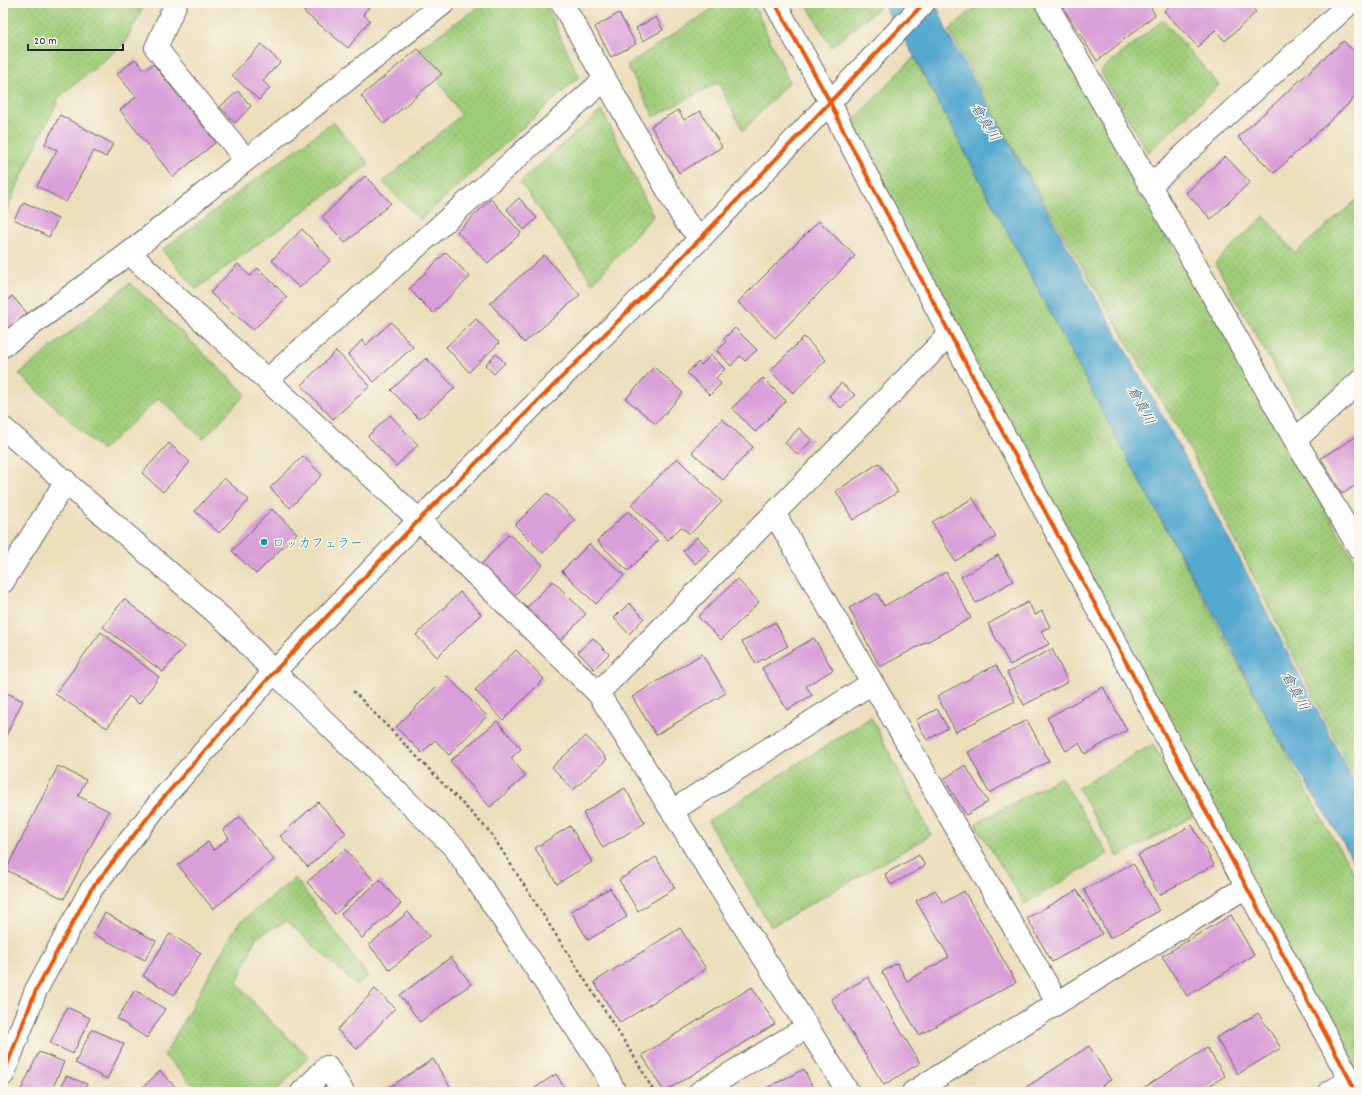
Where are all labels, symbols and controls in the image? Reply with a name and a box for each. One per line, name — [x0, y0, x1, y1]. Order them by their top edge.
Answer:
scale bar — [28, 26, 123, 52]
text: 20 m — [34, 33, 57, 50]
water label: 倉真川 — [965, 100, 1004, 146]
water label: 倉真川 — [1122, 383, 1159, 429]
place label: ロッカフェラー — [272, 535, 363, 554]
marker: ロッカフェラー — [259, 537, 269, 547]
water label: 倉真川 — [1276, 669, 1313, 715]

